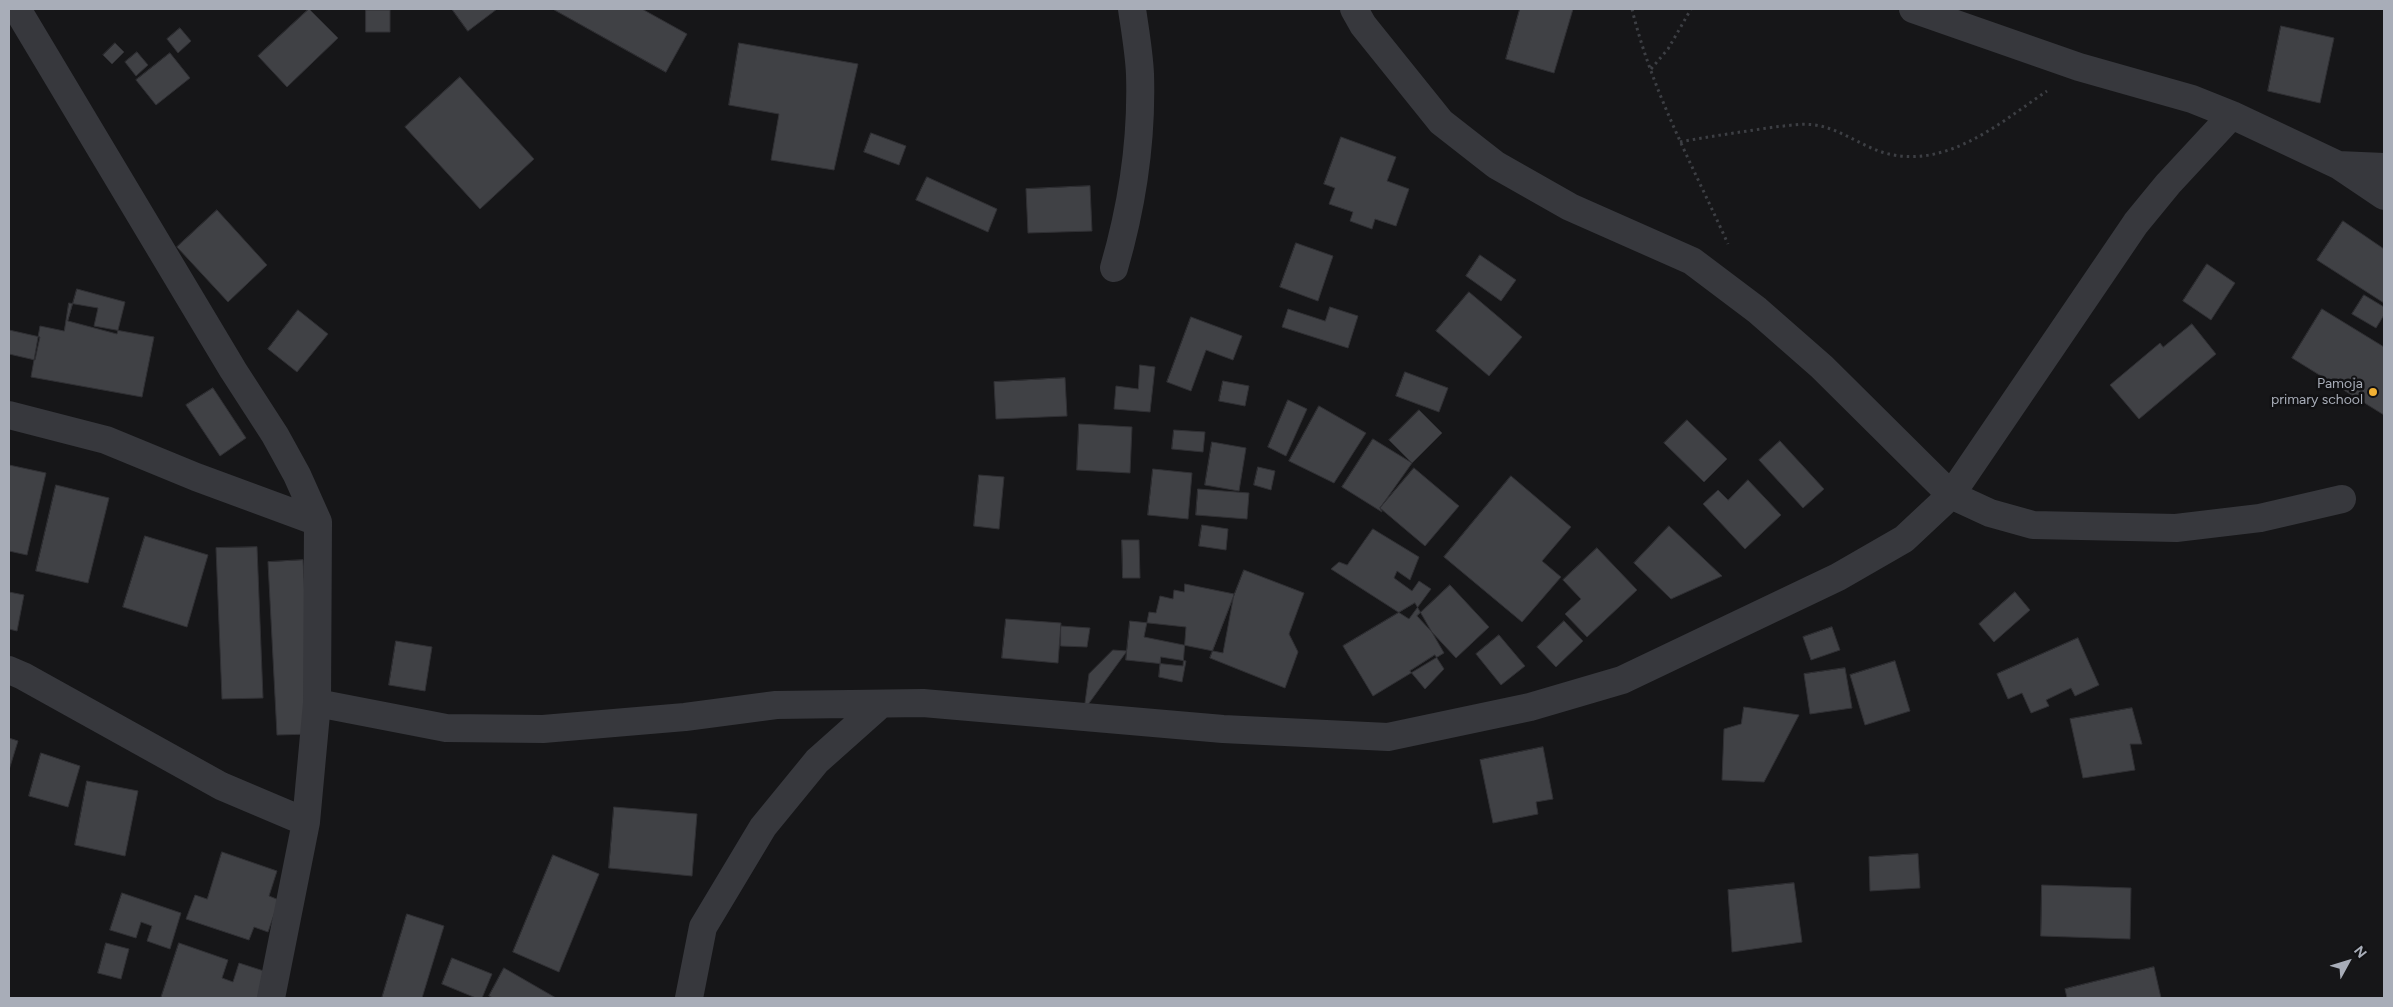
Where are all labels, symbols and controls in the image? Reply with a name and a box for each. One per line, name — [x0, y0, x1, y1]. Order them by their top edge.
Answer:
place label: Pamoja primary school — [2271, 376, 2363, 408]
marker: Pamoja primary school — [2367, 386, 2379, 398]
north arrow — [2323, 937, 2373, 987]
text: N — [2350, 943, 2370, 962]

